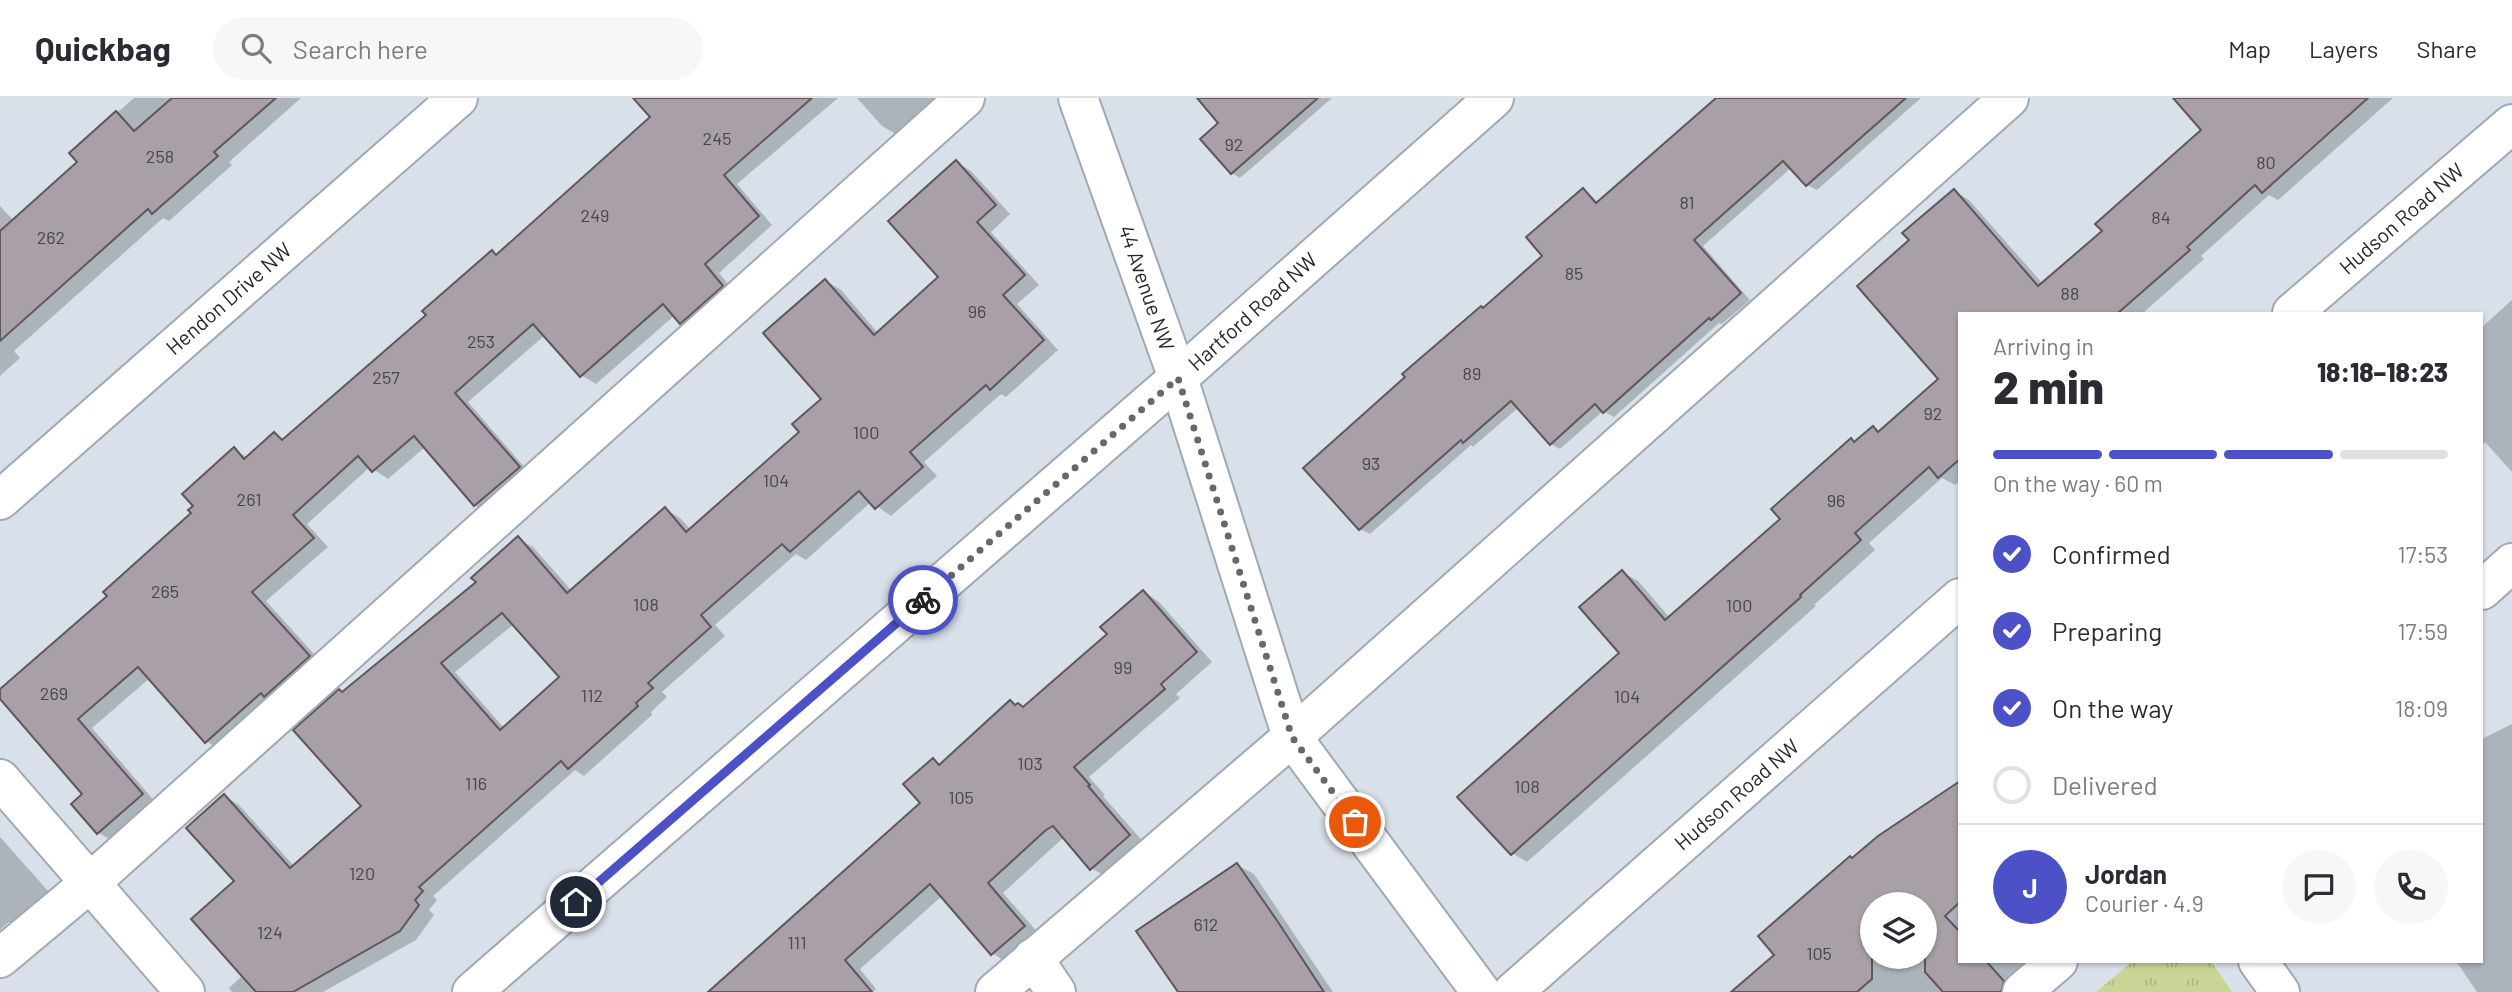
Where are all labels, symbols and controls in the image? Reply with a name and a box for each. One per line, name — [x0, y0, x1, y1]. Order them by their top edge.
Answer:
search box — [213, 17, 703, 80]
text: Quickbag — [35, 28, 171, 68]
icon: search — [237, 29, 275, 67]
text: Search here — [293, 33, 428, 64]
text: Map — [2228, 34, 2271, 63]
text: Layers — [2309, 34, 2378, 63]
text: Share — [2416, 34, 2477, 63]
house number: 245 — [703, 127, 731, 149]
house number: 92 — [1224, 133, 1244, 155]
house number: 258 — [146, 145, 174, 167]
house number: 80 — [2256, 151, 2276, 173]
street label: Hudson Road NW — [2334, 157, 2468, 279]
house number: 81 — [1679, 191, 1695, 213]
house number: 249 — [581, 204, 609, 226]
house number: 84 — [2151, 206, 2171, 228]
street label: 44 Avenue NW — [1114, 222, 1181, 353]
house number: 262 — [37, 226, 65, 248]
street label: Hendon Drive NW — [160, 237, 296, 359]
street label: Hartford Road NW — [1183, 247, 1321, 375]
house number: 85 — [1565, 262, 1583, 284]
house number: 88 — [2061, 282, 2079, 304]
house number: 96 — [968, 300, 986, 322]
house number: 253 — [467, 330, 495, 352]
text: Arriving in — [1993, 332, 2094, 360]
text: 18:18–18:23 — [2317, 356, 2448, 387]
text: 2 min — [1993, 358, 2104, 413]
house number: 89 — [1463, 362, 1481, 384]
house number: 257 — [372, 366, 400, 388]
house number: 92 — [1923, 402, 1943, 424]
house number: 100 — [853, 421, 879, 443]
house number: 93 — [1362, 452, 1380, 474]
house number: 104 — [763, 469, 789, 491]
text: On the way · 60 m — [1993, 469, 2163, 497]
house number: 261 — [237, 488, 261, 510]
house number: 96 — [1827, 489, 1845, 511]
icon: check — [1993, 535, 2031, 573]
text: Confirmed — [2052, 538, 2171, 569]
text: 17:53 — [2398, 540, 2448, 568]
courier — [888, 565, 958, 635]
house number: 265 — [151, 580, 179, 602]
icon: bike — [904, 581, 942, 619]
house number: 108 — [633, 593, 659, 615]
house number: 100 — [1726, 594, 1752, 616]
icon: check — [1993, 612, 2031, 650]
text: Preparing — [2052, 615, 2162, 646]
text: 17:59 — [2397, 617, 2448, 645]
house number: 99 — [1114, 656, 1132, 678]
house number: 269 — [40, 682, 68, 704]
house number: 112 — [581, 684, 603, 706]
house number: 104 — [1614, 685, 1640, 707]
icon: check — [1993, 689, 2031, 727]
text: On the way — [2052, 692, 2173, 723]
text: 18:09 — [2395, 694, 2448, 722]
street label: Hudson Road NW — [1669, 733, 1803, 855]
house number: 103 — [1017, 752, 1043, 774]
text: Delivered — [2052, 769, 2158, 800]
house number: 116 — [465, 772, 487, 794]
house number: 108 — [1514, 775, 1540, 797]
house number: 105 — [948, 786, 974, 808]
pin — [1325, 792, 1385, 852]
icon: bag — [1336, 803, 1374, 841]
button: chat — [2282, 850, 2356, 924]
button: phone — [2374, 850, 2448, 924]
text: Jordan — [2085, 858, 2167, 889]
house number: 120 — [349, 862, 375, 884]
pin — [546, 872, 606, 932]
text: J — [2022, 872, 2038, 903]
icon: home — [557, 883, 595, 921]
text: Courier · 4.9 — [2085, 889, 2204, 917]
map controls — [1860, 892, 1937, 969]
button: layers — [1860, 892, 1937, 969]
house number: 612 — [1194, 913, 1218, 935]
house number: 124 — [257, 921, 283, 943]
house number: 111 — [787, 931, 807, 953]
house number: 105 — [1806, 942, 1832, 964]

